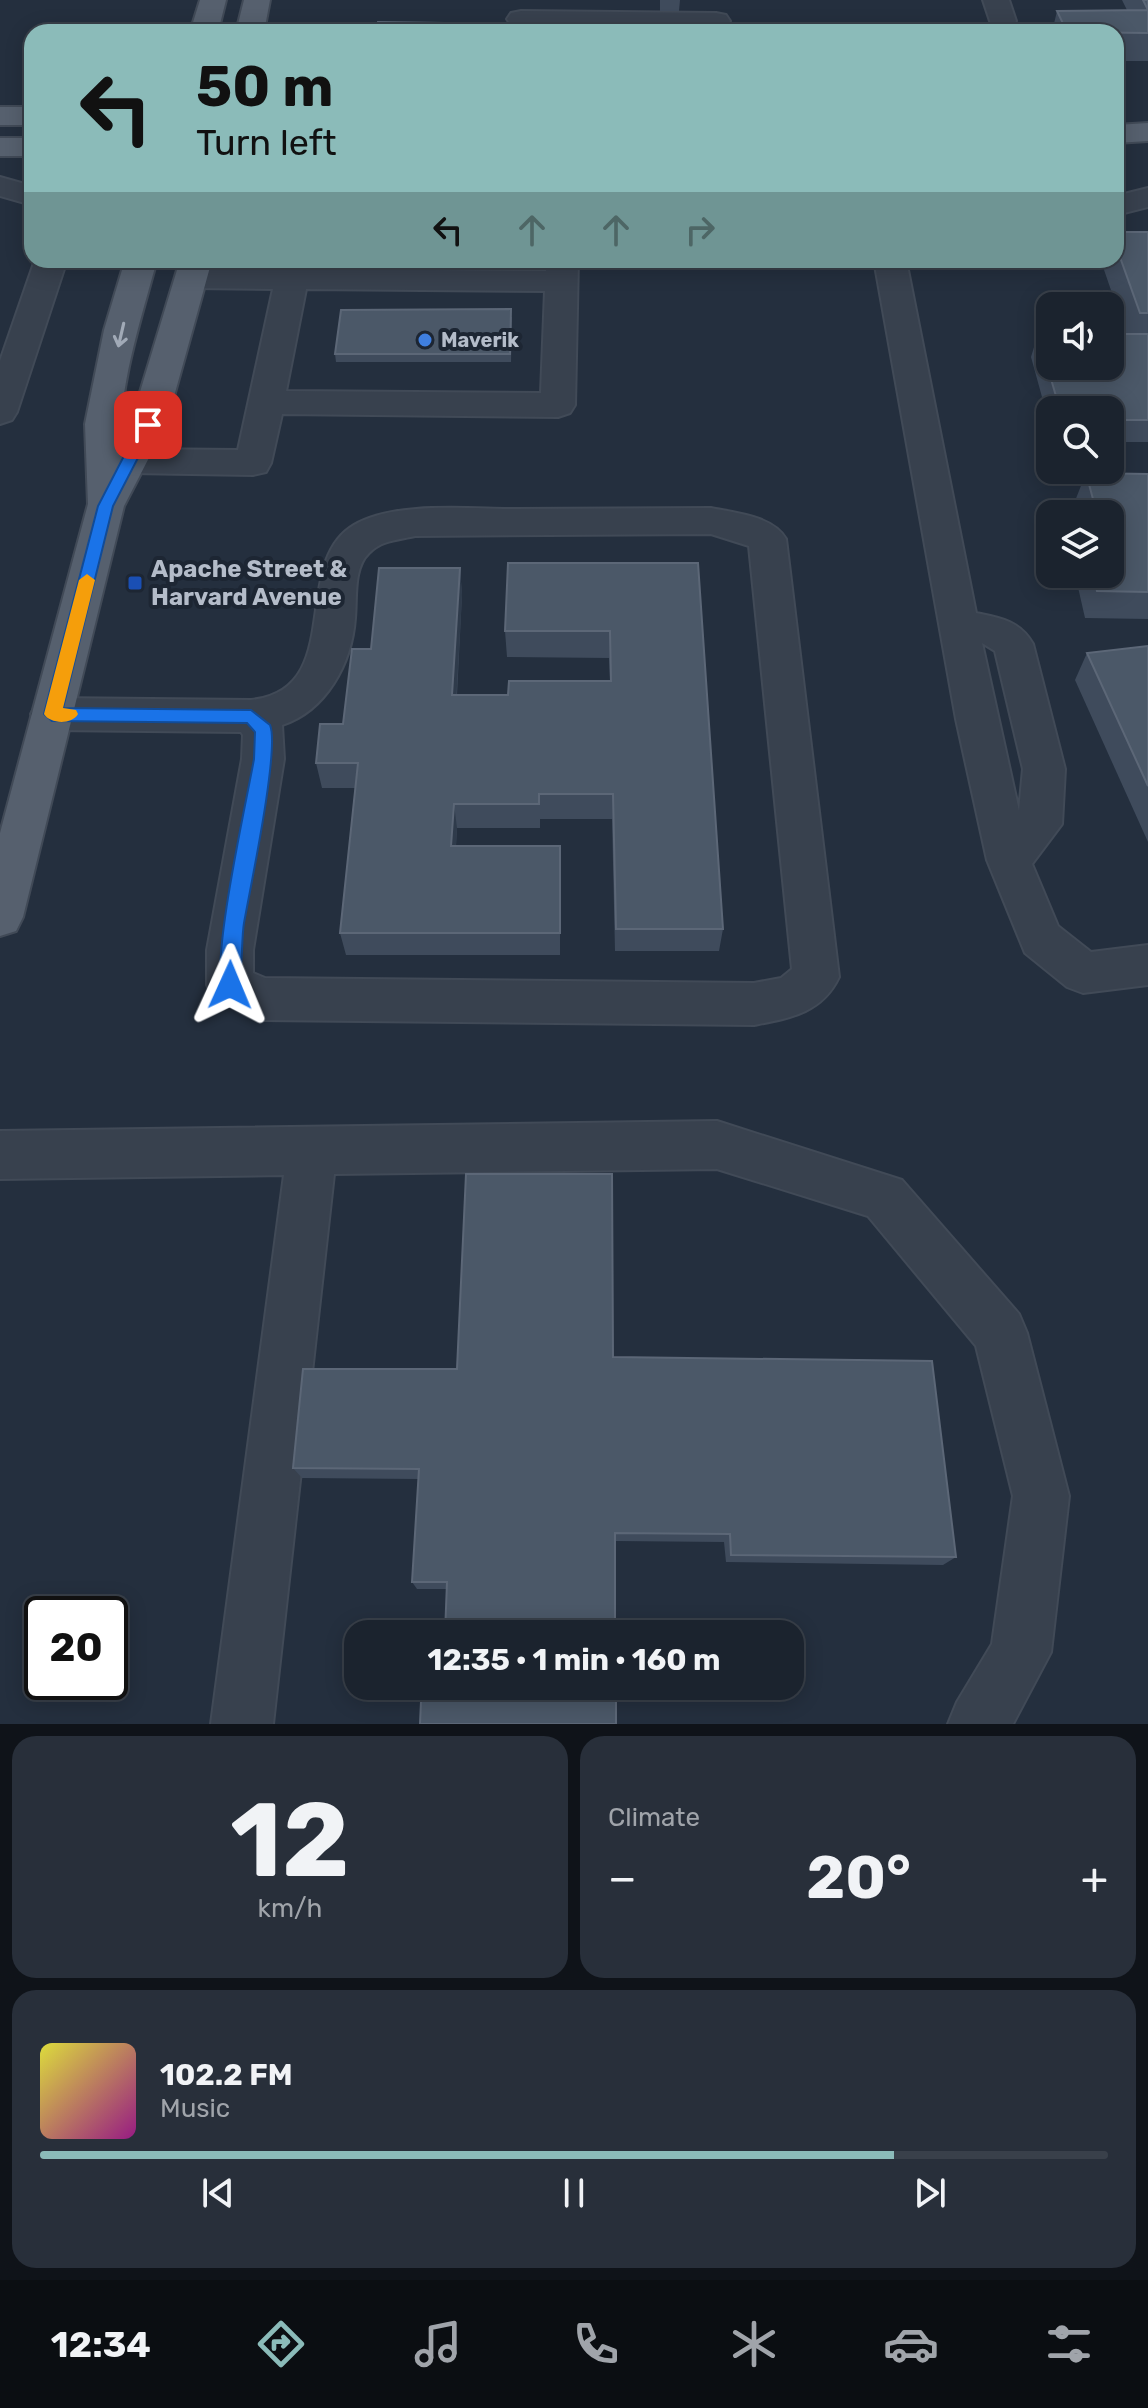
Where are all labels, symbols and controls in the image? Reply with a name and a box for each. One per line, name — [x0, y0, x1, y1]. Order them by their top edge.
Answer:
text: 50 m — [196, 54, 333, 120]
icon: left — [64, 56, 168, 160]
text: Turn left — [196, 121, 337, 164]
icon: left — [426, 208, 470, 252]
icon: ahead — [510, 208, 554, 252]
icon: ahead — [594, 208, 638, 252]
icon: right — [678, 208, 722, 252]
map controls — [1036, 292, 1124, 588]
button: sound — [1036, 292, 1124, 380]
one-way arrow — [113, 322, 128, 348]
place label: Maverik — [441, 328, 519, 352]
marker: Maverik — [416, 331, 434, 349]
pin — [114, 391, 182, 459]
button: search — [1036, 396, 1124, 484]
icon: arrive — [126, 403, 170, 447]
button: layers — [1036, 500, 1124, 588]
place label: Apache Street & Harvard Avenue — [151, 555, 347, 611]
marker: Apache Street & Harvard Avenue — [126, 574, 144, 592]
position arrow — [188, 943, 272, 1027]
speed limit sign: 20 — [24, 1596, 128, 1700]
text: 12:35 · 1 min · 160 m — [427, 1642, 721, 1678]
text: 12 — [230, 1779, 350, 1902]
text: Climate — [608, 1802, 700, 1833]
text: 20° — [806, 1842, 911, 1913]
text: − — [608, 1852, 637, 1904]
text: + — [1081, 1852, 1108, 1904]
text: km/h — [258, 1893, 322, 1924]
text: 102.2 FM — [160, 2057, 293, 2093]
text: Music — [160, 2093, 230, 2124]
icon: previous — [196, 2171, 240, 2215]
icon: pause — [552, 2171, 596, 2215]
icon: next — [908, 2171, 952, 2215]
icon: directions — [253, 2316, 309, 2372]
icon: music — [410, 2316, 466, 2372]
icon: phone — [568, 2316, 624, 2372]
icon: climate — [726, 2316, 782, 2372]
icon: car — [883, 2316, 939, 2372]
icon: filters — [1041, 2316, 1097, 2372]
text: 12:34 — [51, 2323, 151, 2366]

